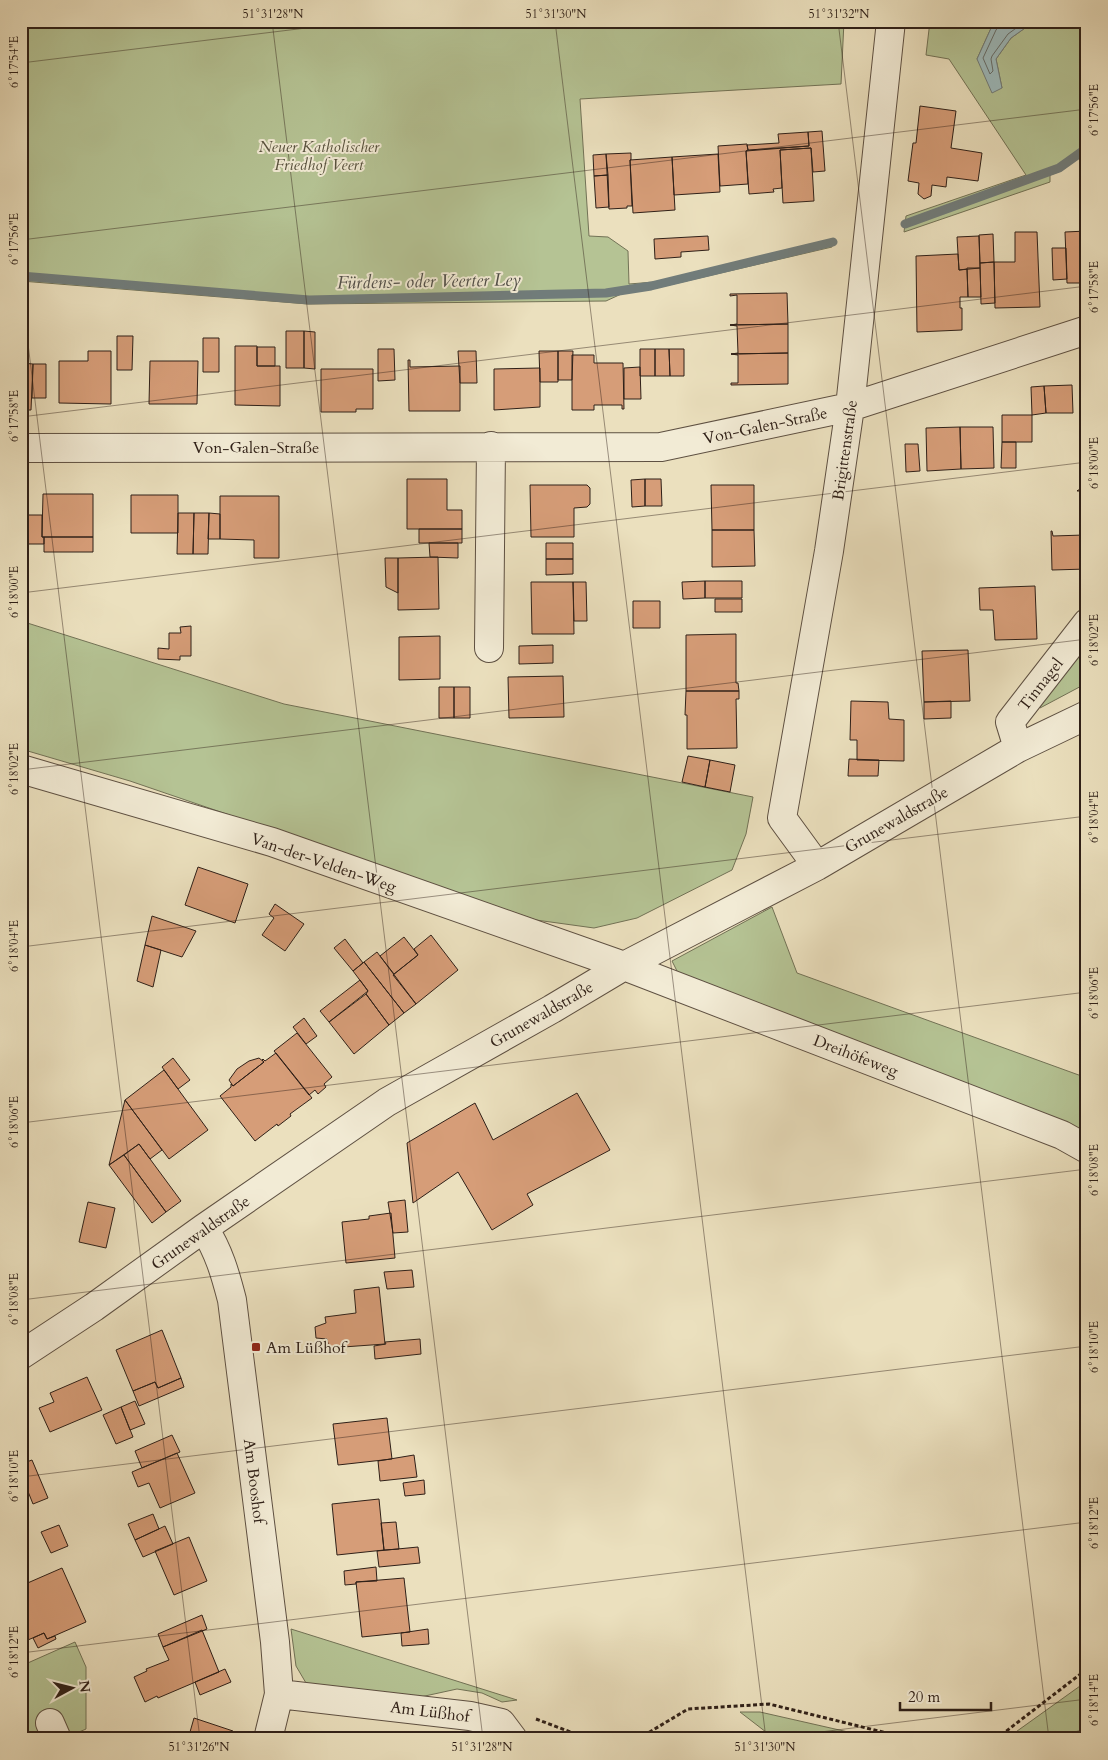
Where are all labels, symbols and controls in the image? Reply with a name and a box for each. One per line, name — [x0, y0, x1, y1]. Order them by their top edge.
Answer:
text: 51°31'28"N — [243, 6, 304, 22]
text: 51°31'30"N — [526, 6, 587, 22]
text: 51°31'32"N — [809, 6, 870, 22]
text: 6°17'54"E — [6, 36, 22, 88]
text: 6°17'56"E — [1086, 84, 1102, 136]
park label: Neuer Katholischer Friedhof Veert — [259, 136, 380, 176]
text: 6°17'56"E — [6, 213, 22, 265]
text: 6°17'58"E — [1086, 261, 1102, 313]
water label: Fürdens- oder Veerter Ley — [337, 267, 521, 296]
text: 6°17'58"E — [6, 390, 22, 442]
street label: Brigittenstraße — [827, 399, 863, 502]
street label: Von-Galen-Straße — [701, 402, 829, 450]
street label: Von-Galen-Straße — [193, 437, 319, 459]
text: 6°18'00"E — [1086, 437, 1102, 489]
text: 6°18'00"E — [6, 566, 22, 618]
text: 6°18'02"E — [1086, 614, 1102, 666]
street label: Tinnagel — [1013, 654, 1068, 716]
text: 6°18'02"E — [6, 743, 22, 795]
street label: Grunewaldstraße — [841, 781, 952, 858]
text: 6°18'04"E — [1086, 791, 1102, 843]
street label: Van-der-Velden-Weg — [248, 828, 399, 898]
text: 6°18'04"E — [6, 920, 22, 972]
text: 6°18'06"E — [1086, 967, 1102, 1019]
street label: Grunewaldstraße — [486, 976, 597, 1053]
street label: Dreihöfeweg — [810, 1030, 901, 1082]
text: 6°18'06"E — [6, 1096, 22, 1148]
text: 6°18'08"E — [1086, 1144, 1102, 1196]
street label: Grunewaldstraße — [147, 1191, 254, 1275]
text: 6°18'08"E — [6, 1273, 22, 1325]
text: 6°18'10"E — [1086, 1321, 1102, 1373]
place label: Am Lüßhof — [266, 1337, 349, 1359]
marker: Am Lüßhof — [250, 1341, 262, 1353]
street label: Am Booshof — [238, 1438, 270, 1528]
text: 6°18'10"E — [6, 1450, 22, 1502]
text: 6°18'12"E — [1086, 1497, 1102, 1549]
text: 6°18'12"E — [6, 1626, 22, 1678]
north arrow — [48, 1662, 98, 1712]
text: 6°18'14"E — [1086, 1674, 1102, 1726]
text: N — [74, 1679, 95, 1694]
scale bar — [900, 1680, 992, 1712]
text: 20 m — [908, 1687, 940, 1707]
street label: Am Lüßhof — [389, 1696, 474, 1728]
text: 51°31'26"N — [169, 1739, 230, 1755]
text: 51°31'28"N — [452, 1739, 513, 1755]
text: 51°31'30"N — [735, 1739, 796, 1755]

